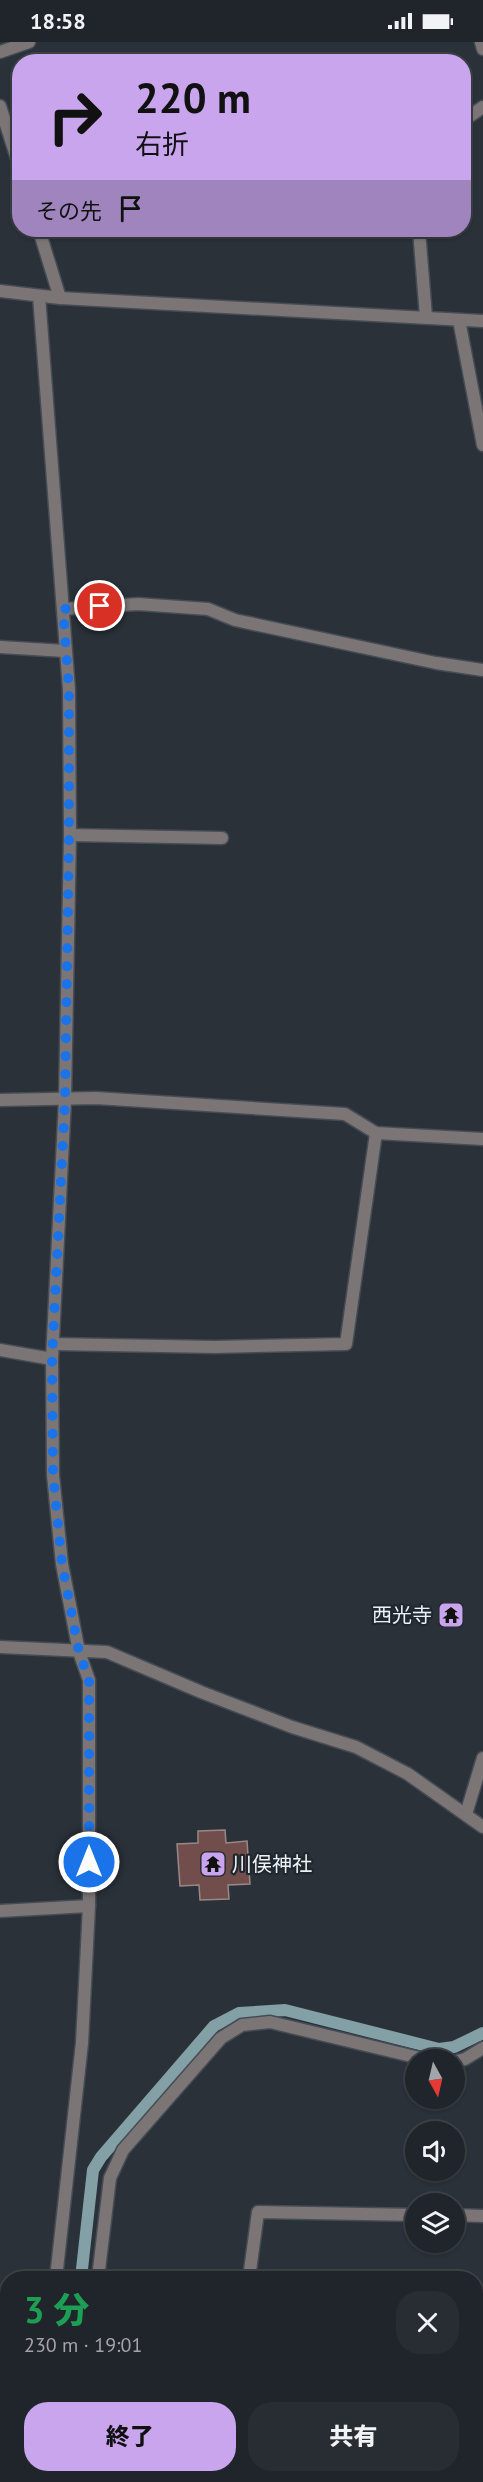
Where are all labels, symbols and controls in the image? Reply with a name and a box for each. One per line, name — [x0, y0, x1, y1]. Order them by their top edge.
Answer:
text: 18:58 — [30, 7, 86, 35]
text: 220 m — [135, 70, 251, 125]
icon: right — [36, 78, 114, 156]
text: 右折 — [135, 127, 189, 161]
icon: arrive — [114, 192, 147, 225]
text: その先 — [36, 197, 102, 225]
pin — [74, 580, 125, 631]
icon: arrive — [83, 589, 116, 622]
temple icon: 西光寺 — [436, 1600, 466, 1630]
place label: 西光寺 — [372, 1602, 432, 1628]
position arrow — [57, 1830, 121, 1894]
temple icon: 川俣神社 — [198, 1849, 228, 1879]
place label: 川俣神社 — [232, 1851, 312, 1877]
north arrow — [405, 2049, 465, 2109]
map controls — [405, 2049, 465, 2253]
button: sound — [405, 2121, 465, 2181]
button: layers — [405, 2193, 465, 2253]
text: 3 分 — [24, 2286, 90, 2333]
button: close — [396, 2291, 459, 2354]
text: 230 m · 19:01 — [24, 2332, 142, 2358]
button: 終了 — [24, 2402, 236, 2471]
button: 共有 — [248, 2402, 459, 2471]

